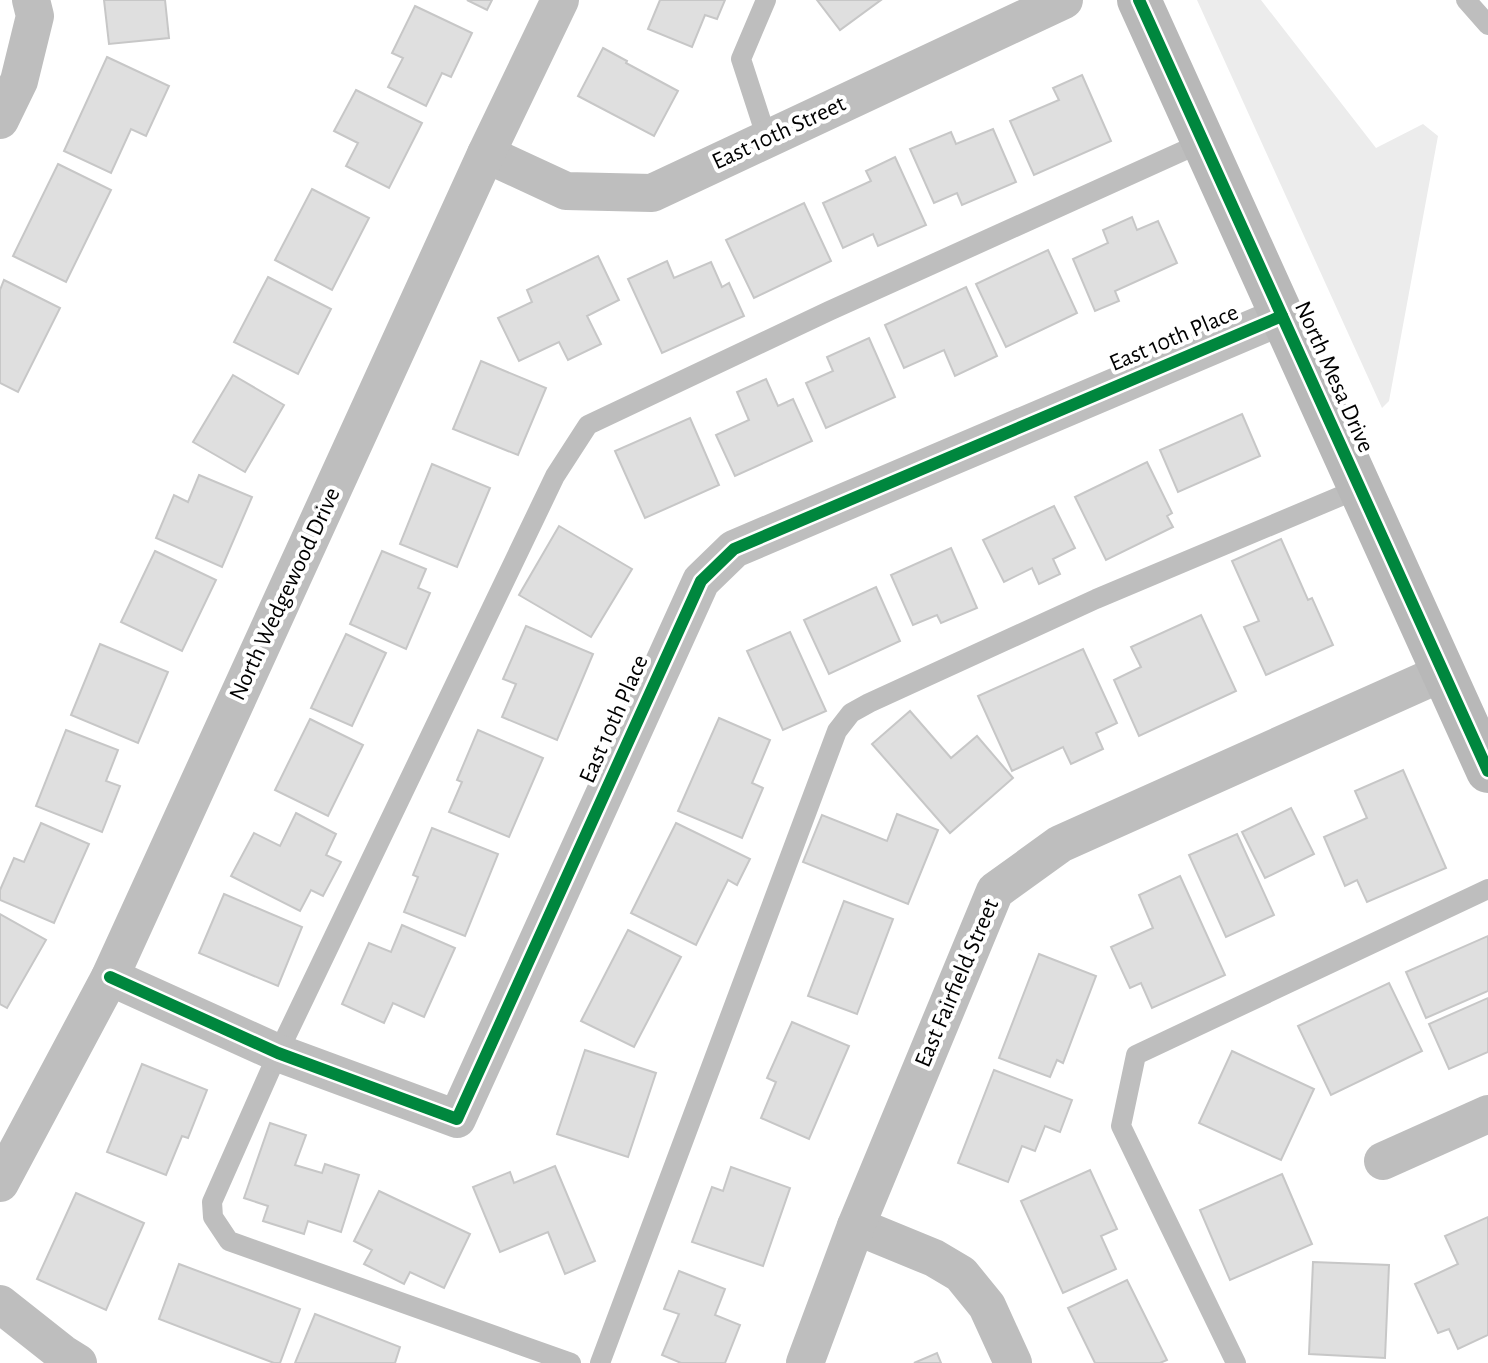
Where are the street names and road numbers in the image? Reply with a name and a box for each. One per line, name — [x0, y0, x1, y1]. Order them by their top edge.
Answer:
street label: East 10th Street — [709, 92, 850, 174]
street label: North Mesa Drive — [1290, 298, 1378, 456]
street label: East 10th Place — [1106, 300, 1242, 376]
street label: North Wedgewood Drive — [225, 484, 345, 704]
street label: East 10th Place — [575, 651, 653, 787]
street label: East Fairfield Street — [911, 895, 1003, 1071]

